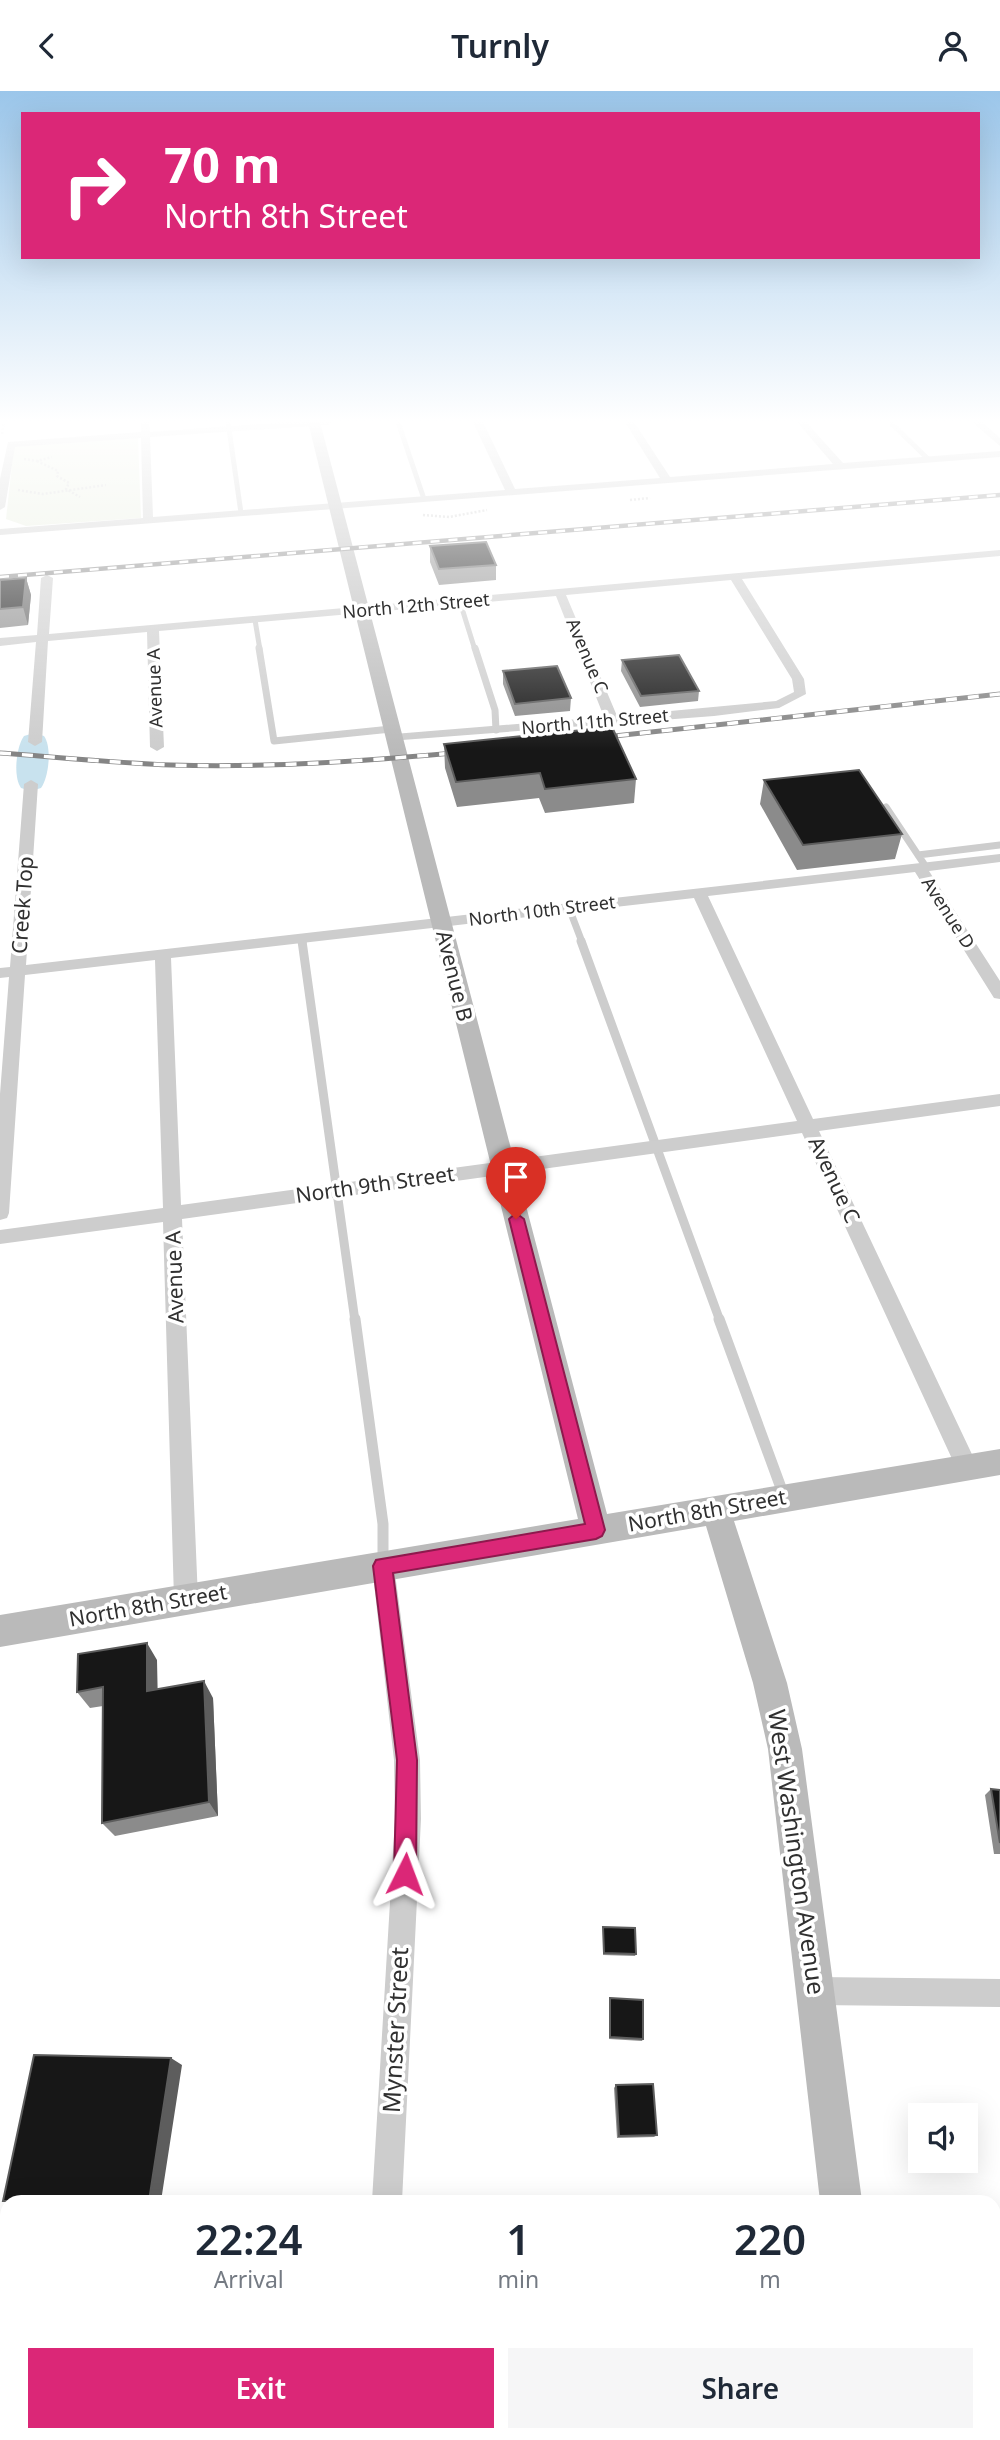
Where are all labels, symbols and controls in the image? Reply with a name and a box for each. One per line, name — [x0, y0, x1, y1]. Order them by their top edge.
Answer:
text: Turnly — [451, 24, 549, 67]
icon: back — [28, 27, 66, 65]
icon: person — [934, 27, 972, 65]
text: 70 m — [164, 131, 281, 197]
icon: right — [49, 140, 140, 231]
text: North 8th Street — [164, 194, 408, 237]
street label: North 12th Street — [341, 587, 491, 623]
street label: Avenue C — [561, 614, 614, 697]
street label: Avenue A — [141, 647, 167, 728]
street label: North 11th Street — [520, 703, 670, 739]
street label: Creek Top — [5, 855, 39, 955]
street label: Avenue D — [917, 872, 981, 953]
street label: North 10th Street — [467, 889, 617, 931]
street label: Avenue B — [430, 927, 480, 1024]
street label: Avenue C — [803, 1132, 867, 1227]
pin — [486, 1147, 546, 1219]
icon: arrive — [497, 1158, 535, 1196]
street label: North 9th Street — [294, 1159, 456, 1209]
street label: Avenue A — [158, 1230, 190, 1324]
street label: North 8th Street — [626, 1482, 788, 1538]
street label: North 8th Street — [67, 1577, 229, 1633]
street label: West Washington Avenue — [761, 1707, 834, 1997]
position arrow — [368, 1837, 442, 1911]
street label: Mynster Street — [374, 1946, 415, 2114]
map controls — [908, 2103, 978, 2173]
button: sound — [908, 2103, 978, 2173]
text: 22:24 — [195, 2210, 303, 2267]
text: 1 — [506, 2210, 530, 2267]
text: 220 — [734, 2210, 806, 2267]
text: Arrival — [214, 2263, 284, 2295]
text: min — [497, 2263, 539, 2295]
text: m — [759, 2263, 781, 2295]
button: Exit — [28, 2348, 494, 2428]
button: Share — [508, 2348, 973, 2428]

